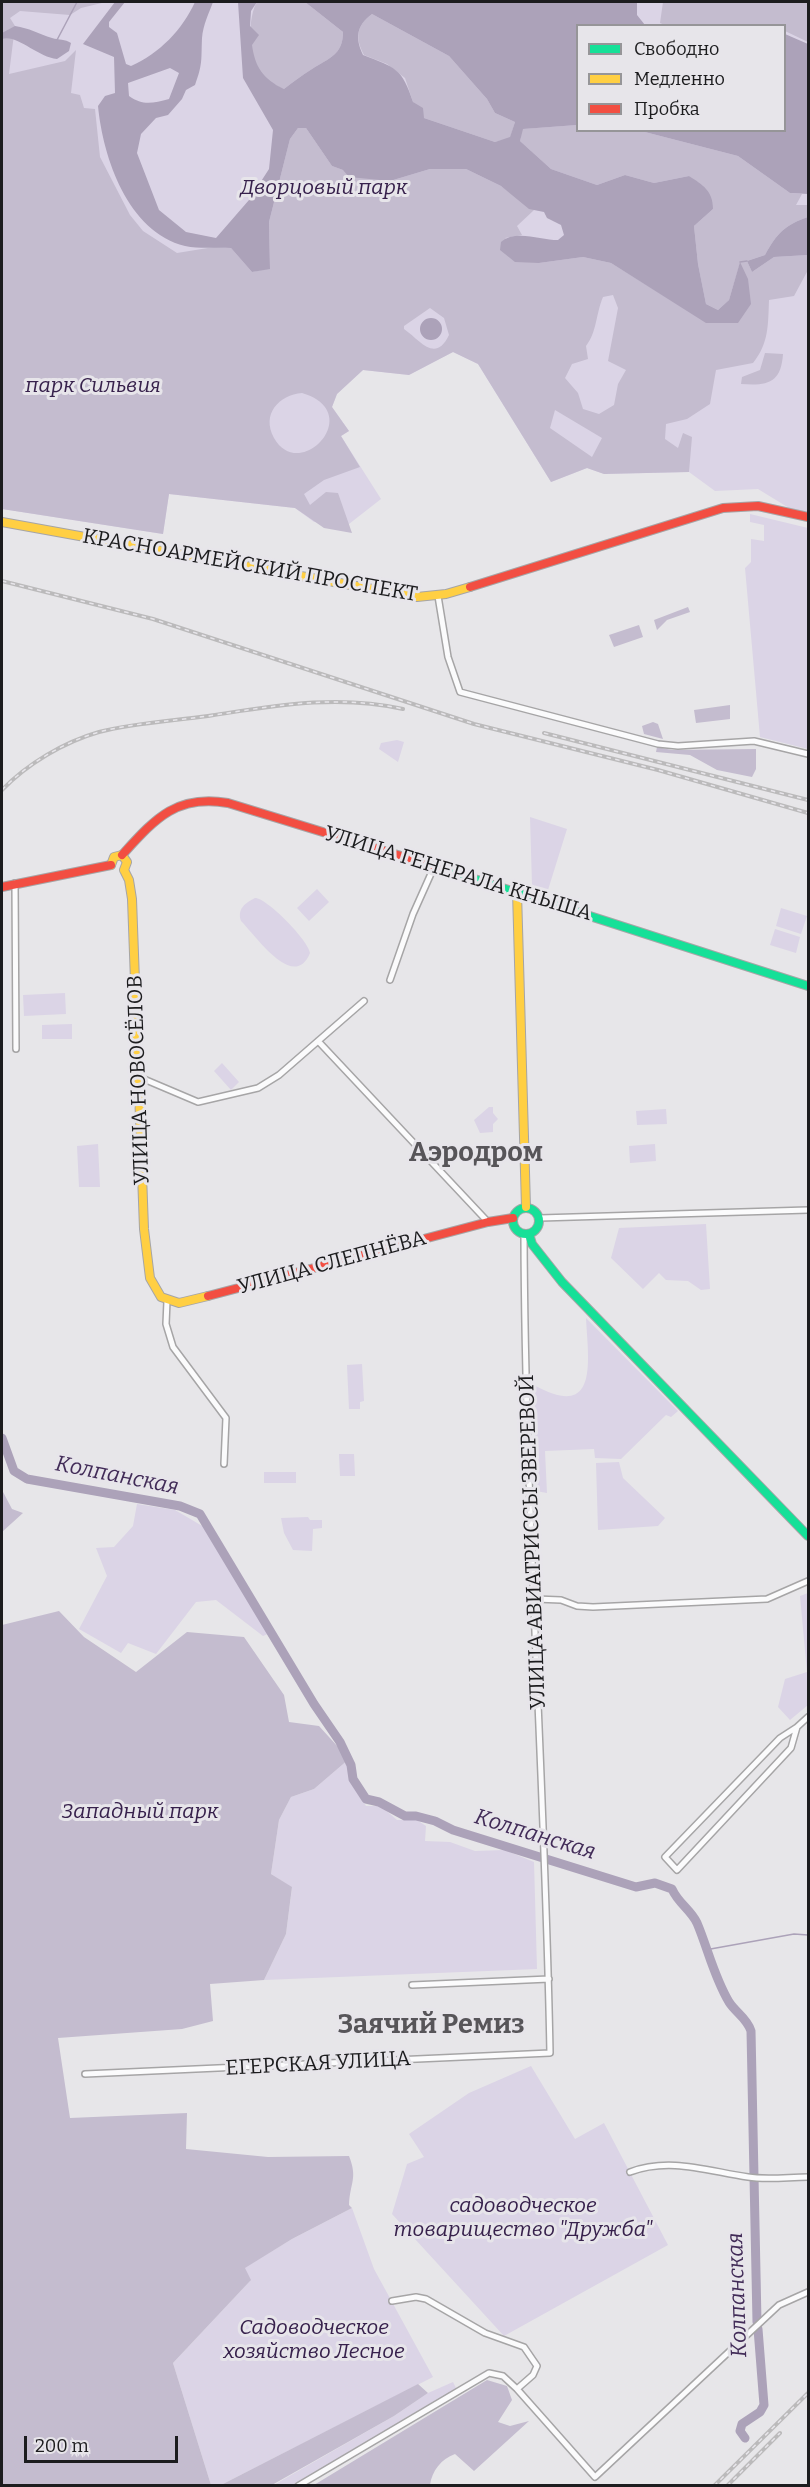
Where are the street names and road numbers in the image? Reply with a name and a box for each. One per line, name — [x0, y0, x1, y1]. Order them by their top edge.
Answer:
street label: КРАСНОАРМЕЙСКИЙ ПРОСПЕКТ — [81, 524, 419, 608]
street label: УЛИЦА ГЕНЕРАЛА КНЫША — [321, 821, 595, 927]
street label: УЛИЦА НОВОСЁЛОВ — [123, 975, 155, 1185]
street label: УЛИЦА СЛЕПНЁВА — [235, 1226, 429, 1300]
street label: УЛИЦА АВИАТРИССЫ ЗВЕРЕВОЙ — [515, 1374, 551, 1710]
street label: ЕГЕРСКАЯ УЛИЦА — [225, 2047, 411, 2081]

